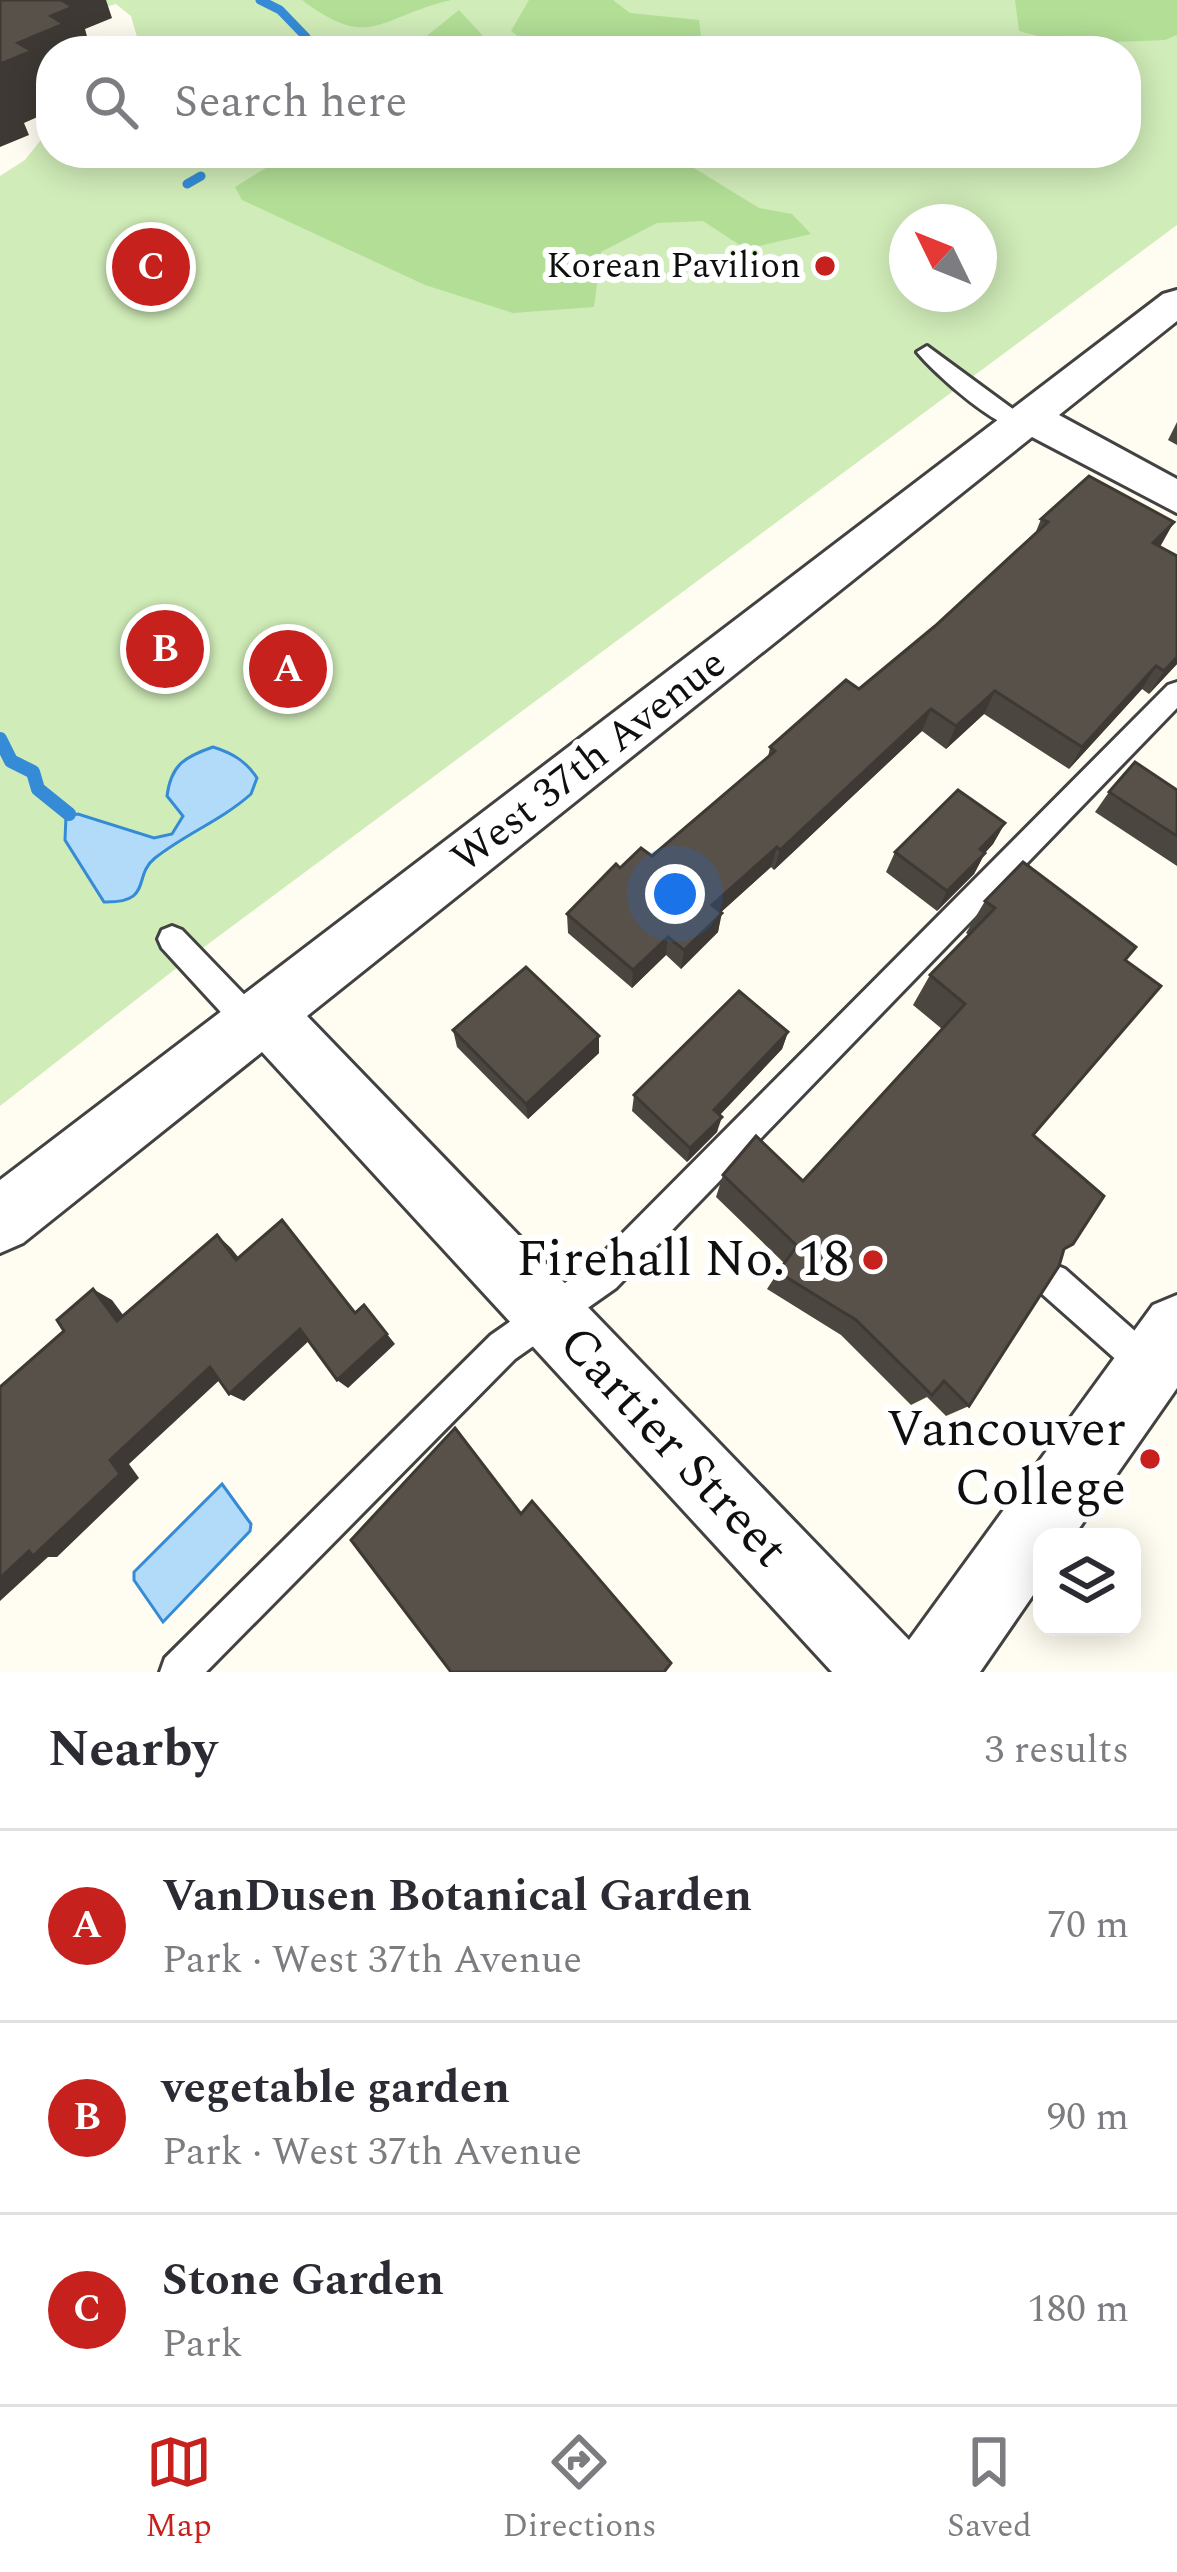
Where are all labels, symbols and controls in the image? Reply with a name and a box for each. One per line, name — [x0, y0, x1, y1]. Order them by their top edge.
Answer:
search box — [36, 36, 1141, 168]
text: Search here — [174, 68, 407, 137]
icon: search — [78, 69, 144, 135]
north arrow — [889, 204, 997, 312]
pin: C — [112, 222, 190, 312]
place label: Korean Pavilion — [546, 239, 801, 294]
marker: Korean Pavilion — [812, 253, 838, 279]
pin: B — [126, 604, 204, 694]
pin: A — [249, 624, 327, 714]
street label: West 37th Avenue — [438, 633, 740, 889]
your location — [645, 864, 705, 924]
place label: Firehall No. 18 — [516, 1221, 849, 1299]
marker: Firehall No. 18 — [860, 1247, 886, 1273]
street label: Cartier Street — [540, 1308, 806, 1586]
place label: Vancouver College — [886, 1391, 1126, 1528]
marker: Vancouver College — [1137, 1446, 1163, 1472]
map controls — [1033, 1528, 1141, 1636]
button: layers — [1033, 1528, 1141, 1636]
text: Nearby — [48, 1711, 217, 1789]
text: 3 results — [985, 1721, 1129, 1780]
text: VanDusen Botanical Garden — [162, 1862, 752, 1931]
text: A — [72, 1896, 102, 1955]
text: 70 m — [1047, 1896, 1129, 1955]
text: Park · West 37th Avenue — [162, 1931, 582, 1990]
text: vegetable garden — [162, 2054, 510, 2123]
text: B — [73, 2088, 101, 2147]
text: 90 m — [1047, 2088, 1129, 2147]
text: Park · West 37th Avenue — [162, 2123, 582, 2182]
text: Stone Garden — [162, 2246, 444, 2315]
text: C — [73, 2280, 101, 2339]
text: 180 m — [1027, 2280, 1129, 2339]
text: Park — [162, 2315, 242, 2374]
tab: Map — [145, 2429, 212, 2551]
tab: Directions — [502, 2429, 656, 2551]
tab: Saved — [947, 2429, 1032, 2551]

